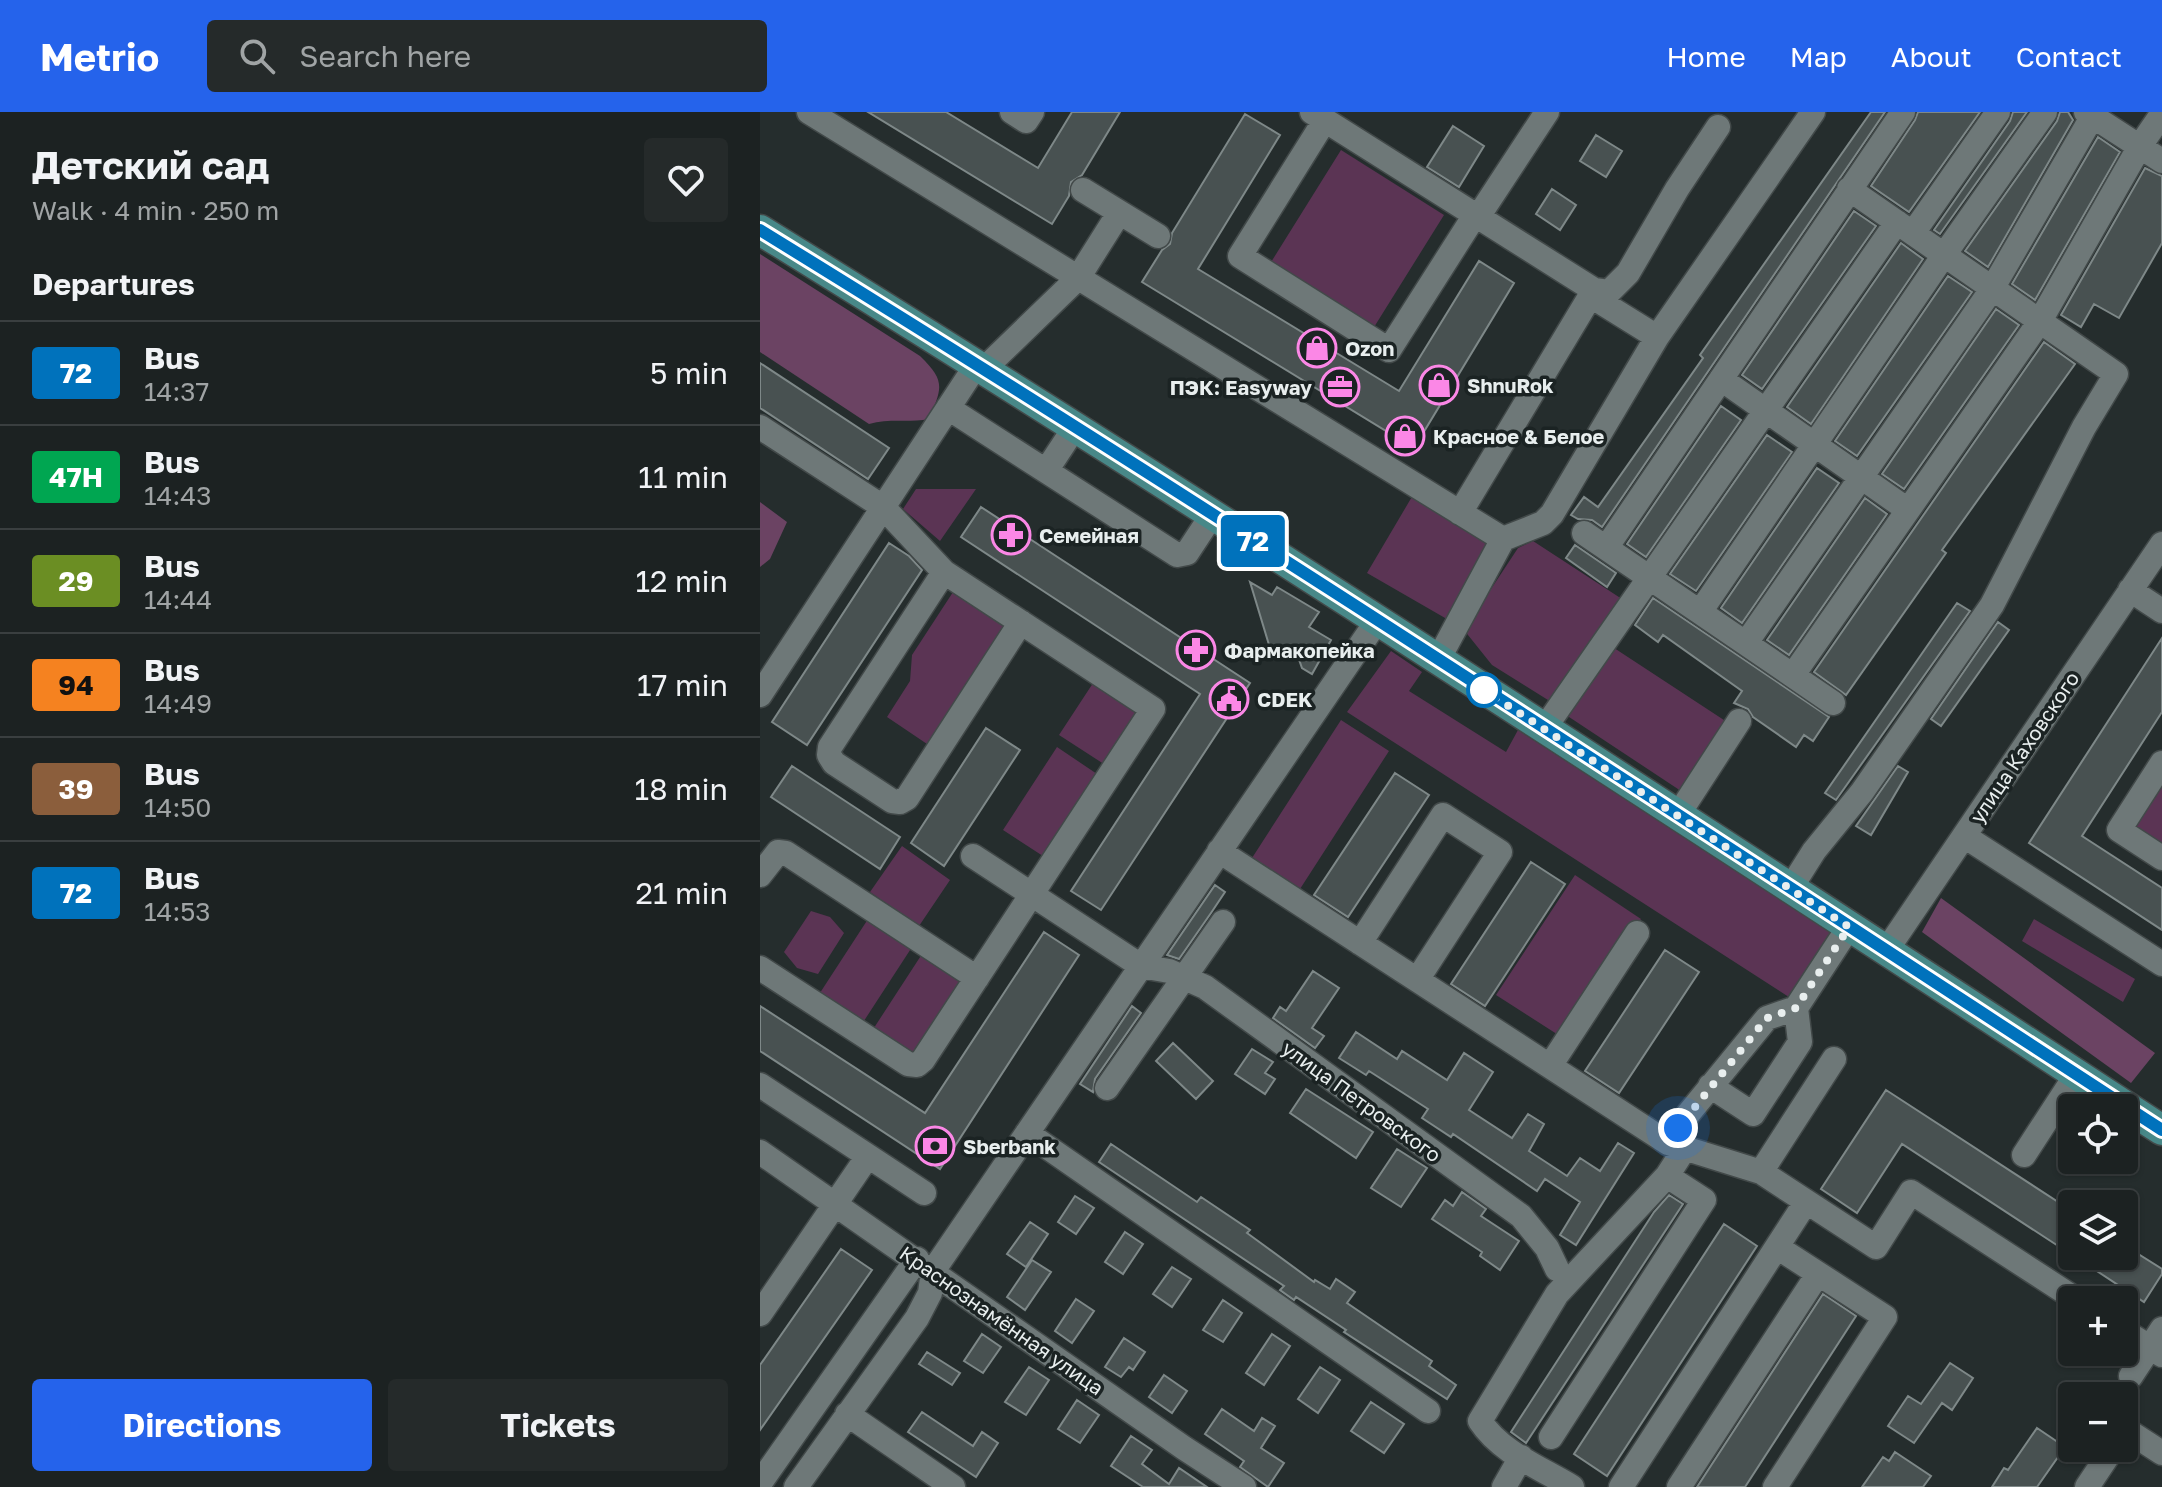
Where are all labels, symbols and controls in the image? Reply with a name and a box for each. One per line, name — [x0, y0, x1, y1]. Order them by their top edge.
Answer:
search box — [207, 20, 767, 92]
text: Metrio — [40, 34, 159, 79]
icon: search — [235, 34, 279, 78]
text: Search here — [299, 38, 471, 74]
text: Home — [1667, 40, 1746, 73]
text: Map — [1790, 40, 1847, 73]
text: About — [1891, 40, 1972, 73]
text: Contact — [2016, 40, 2122, 73]
button: heart — [644, 138, 728, 222]
text: Детский сад — [32, 142, 269, 187]
text: Walk · 4 min · 250 m — [32, 195, 279, 226]
text: Departures — [32, 266, 195, 302]
shop icon: Ozon — [1296, 327, 1338, 369]
place label: Ozon — [1345, 336, 1394, 360]
text: Bus — [144, 340, 200, 376]
text: 5 min — [650, 355, 728, 391]
text: 72 — [60, 356, 92, 389]
shop icon: ShnuRok — [1418, 364, 1460, 406]
office icon: ПЭК: Easyway — [1319, 366, 1361, 408]
place label: ShnuRok — [1467, 373, 1554, 397]
place label: ПЭК: Easyway — [1170, 375, 1312, 399]
text: 14:37 — [144, 376, 209, 407]
shop icon: Красное & Белое — [1384, 415, 1426, 457]
place label: Красное & Белое — [1433, 424, 1604, 448]
text: Bus — [144, 444, 200, 480]
text: 11 min — [638, 459, 728, 495]
text: 47Н — [49, 460, 103, 493]
text: 14:43 — [144, 480, 211, 511]
pharmacy icon: Семейная — [990, 514, 1032, 556]
line badge: 72 — [1217, 515, 1289, 567]
place label: Семейная — [1039, 523, 1139, 547]
text: 72 — [1237, 524, 1269, 557]
text: Bus — [144, 548, 200, 584]
text: 12 min — [636, 563, 728, 599]
text: 29 — [59, 564, 93, 597]
text: 14:44 — [144, 584, 212, 615]
pharmacy icon: Фармакопейка — [1175, 629, 1217, 671]
place label: Фармакопейка — [1224, 638, 1375, 662]
text: Bus — [144, 652, 200, 688]
text: 17 min — [637, 667, 728, 703]
street label: улица Каховского — [1964, 667, 2084, 827]
text: 94 — [58, 668, 94, 701]
unlabelled marker — [1467, 673, 1501, 707]
public building icon: CDEK — [1208, 678, 1250, 720]
place label: CDEK — [1257, 687, 1313, 711]
text: 14:49 — [144, 688, 212, 719]
text: Bus — [144, 756, 200, 792]
text: 18 min — [635, 771, 728, 807]
text: 39 — [59, 772, 93, 805]
text: 14:50 — [144, 792, 211, 823]
text: Bus — [144, 860, 200, 896]
text: 21 min — [636, 875, 728, 911]
text: 72 — [60, 876, 92, 909]
text: 14:53 — [144, 896, 211, 927]
street label: улица Петровского — [1278, 1035, 1446, 1167]
map controls — [2058, 1094, 2138, 1462]
button: locate — [2058, 1094, 2138, 1174]
your location — [1658, 1108, 1698, 1148]
bank icon: Sberbank — [914, 1125, 956, 1167]
place label: Sberbank — [963, 1134, 1056, 1158]
button: layers — [2058, 1190, 2138, 1270]
street label: Краснознамённая улица — [895, 1240, 1109, 1400]
button: + — [2058, 1286, 2138, 1366]
button: Directions — [32, 1379, 372, 1471]
button: Tickets — [388, 1379, 728, 1471]
button: − — [2058, 1382, 2138, 1462]

